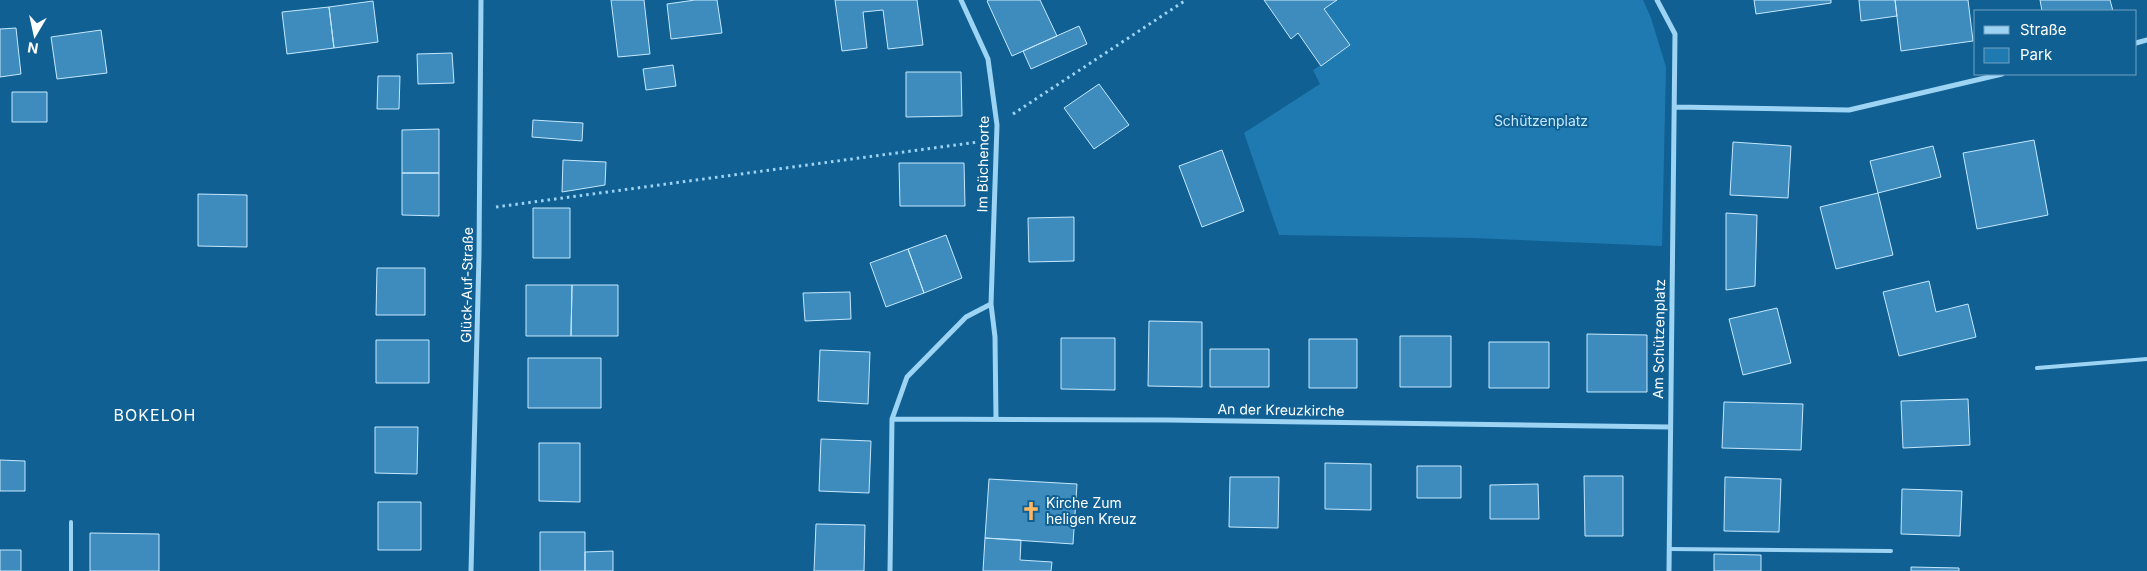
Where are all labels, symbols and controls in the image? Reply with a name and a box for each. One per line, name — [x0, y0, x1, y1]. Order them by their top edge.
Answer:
north arrow — [10, 10, 60, 60]
legend — [1974, 10, 2137, 75]
text: Straße — [2020, 20, 2067, 39]
text: N — [26, 39, 39, 58]
text: Park — [2020, 45, 2053, 64]
park label: Schützenplatz — [1494, 112, 1588, 129]
street label: Im Büchenorte — [973, 116, 992, 212]
street label: Glück-Auf-Straße — [457, 227, 476, 343]
street label: Am Schützenplatz — [1649, 279, 1668, 399]
street label: An der Kreuzkirche — [1217, 400, 1345, 419]
district label: BOKELOH — [114, 405, 196, 425]
place label: Kirche Zum heligen Kreuz — [1046, 494, 1137, 527]
church icon: Kirche Zum heligen Kreuz — [1020, 500, 1042, 522]

